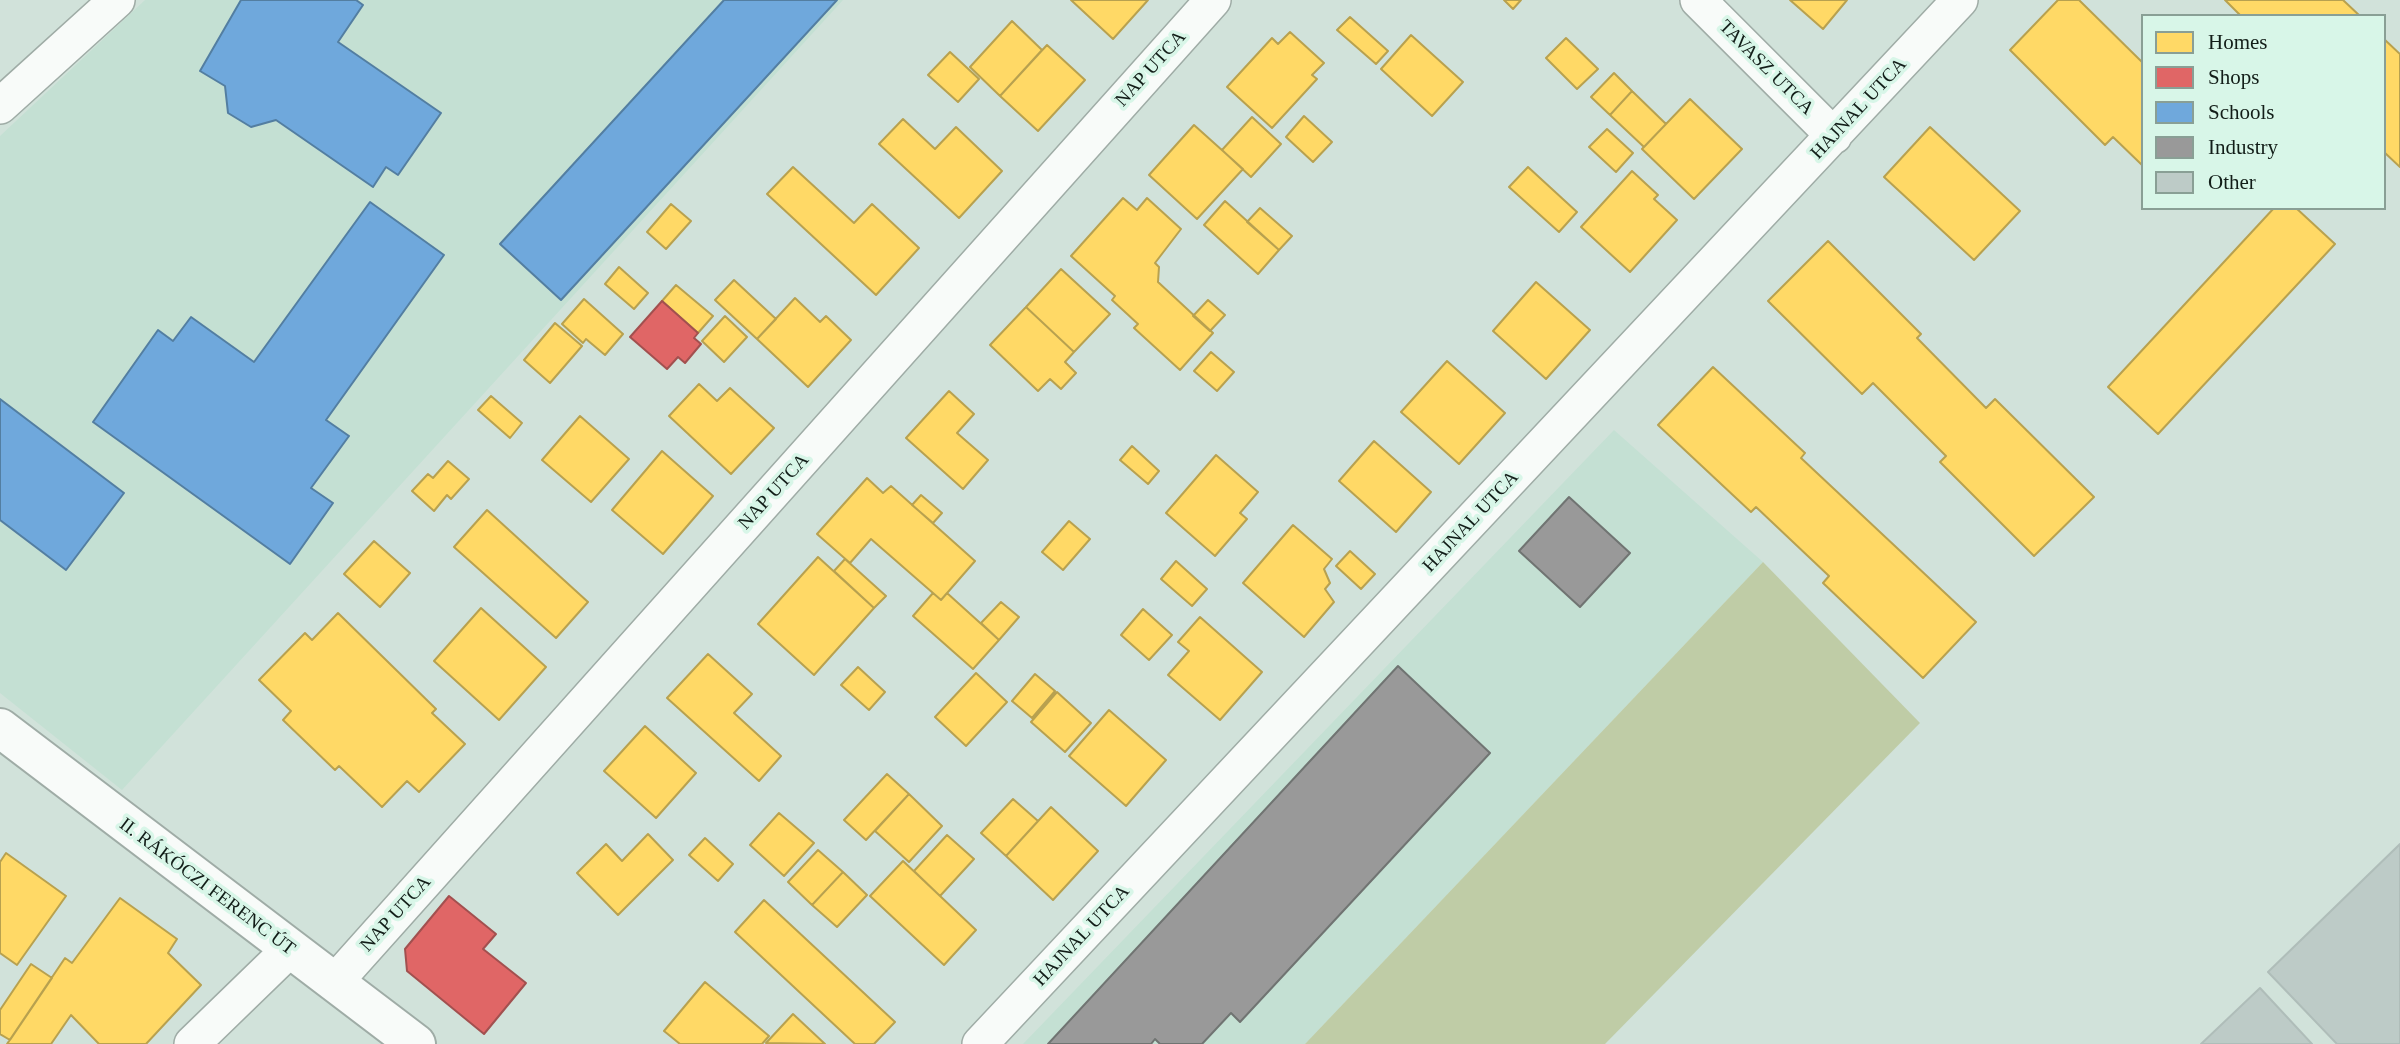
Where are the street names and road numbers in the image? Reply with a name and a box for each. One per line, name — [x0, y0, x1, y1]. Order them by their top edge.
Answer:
street label: TAVASZ UTCA — [1714, 16, 1818, 120]
street label: NAP UTCA — [1111, 26, 1191, 112]
street label: HAJNAL UTCA — [1806, 54, 1912, 164]
street label: NAP UTCA — [734, 449, 814, 535]
street label: HAJNAL UTCA — [1418, 467, 1524, 577]
street label: II. RÁKÓCZI FERENC ÚT — [115, 813, 299, 961]
street label: NAP UTCA — [356, 871, 436, 957]
street label: HAJNAL UTCA — [1029, 881, 1135, 991]

